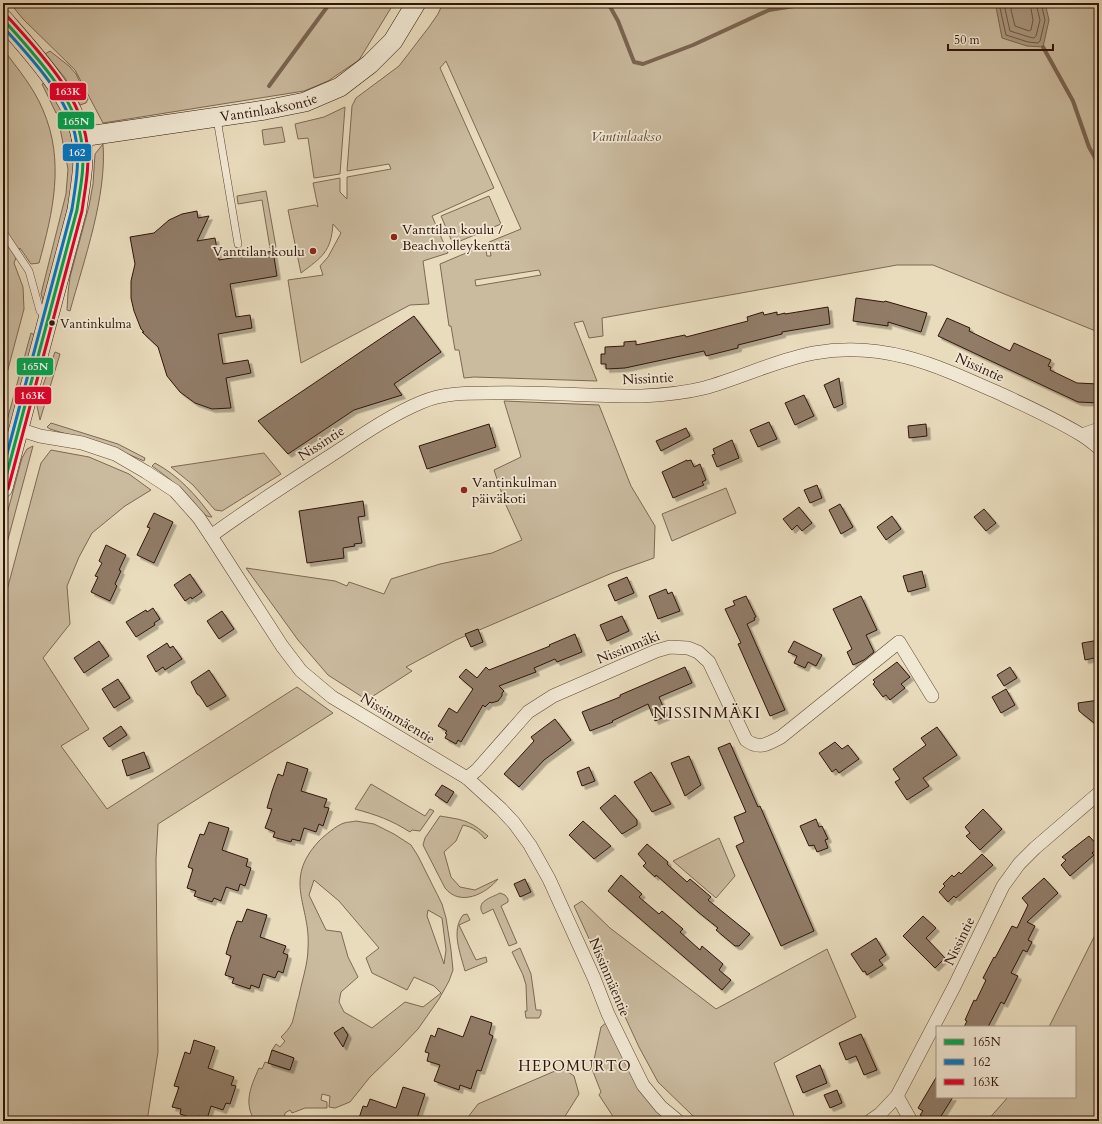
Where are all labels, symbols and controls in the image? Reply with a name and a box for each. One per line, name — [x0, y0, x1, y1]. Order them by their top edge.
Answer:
scale bar — [948, 26, 1053, 52]
text: 50 m — [954, 32, 981, 48]
line badge: 163K — [49, 82, 87, 101]
text: 163K — [55, 84, 81, 99]
street label: Vantinlaaksontie — [219, 89, 321, 126]
line badge: 165N — [57, 111, 95, 130]
text: 165N — [63, 114, 90, 129]
park label: Vantinlaakso — [591, 127, 662, 146]
line badge: 162 — [62, 143, 92, 162]
text: 162 — [69, 145, 86, 160]
place label: Vanttilan koulu / Beachvolleykenttä — [402, 220, 510, 255]
marker: Vanttilan koulu / Beachvolleykenttä — [389, 232, 399, 242]
place label: Vanttilan koulu — [213, 242, 305, 261]
marker: Vanttilan koulu — [308, 246, 318, 256]
place label: Vantinkulma — [60, 315, 132, 333]
marker: Vantinkulma — [47, 318, 57, 328]
street label: Nissintie — [952, 348, 1007, 387]
line badge: 165N — [16, 357, 54, 376]
text: 165N — [22, 359, 49, 374]
street label: Nissintie — [622, 368, 674, 389]
line badge: 163K — [14, 386, 52, 405]
text: 163K — [20, 388, 46, 403]
street label: Nissintie — [294, 421, 348, 466]
place label: Vantinkulman päiväkoti — [472, 473, 557, 508]
marker: Vantinkulman päiväkoti — [459, 485, 469, 495]
street label: Nissinmäki — [594, 626, 663, 669]
street label: Nissinmäentie — [357, 689, 439, 748]
district label: NISSINMÄKI — [653, 702, 761, 724]
street label: Nissintie — [940, 914, 979, 969]
street label: Nissinmäentie — [584, 935, 635, 1020]
legend — [936, 1026, 1076, 1098]
text: 165N — [972, 1034, 1001, 1050]
text: 162 — [972, 1054, 990, 1070]
district label: HEPOMURTO — [518, 1056, 632, 1076]
text: 163K — [972, 1074, 999, 1090]

